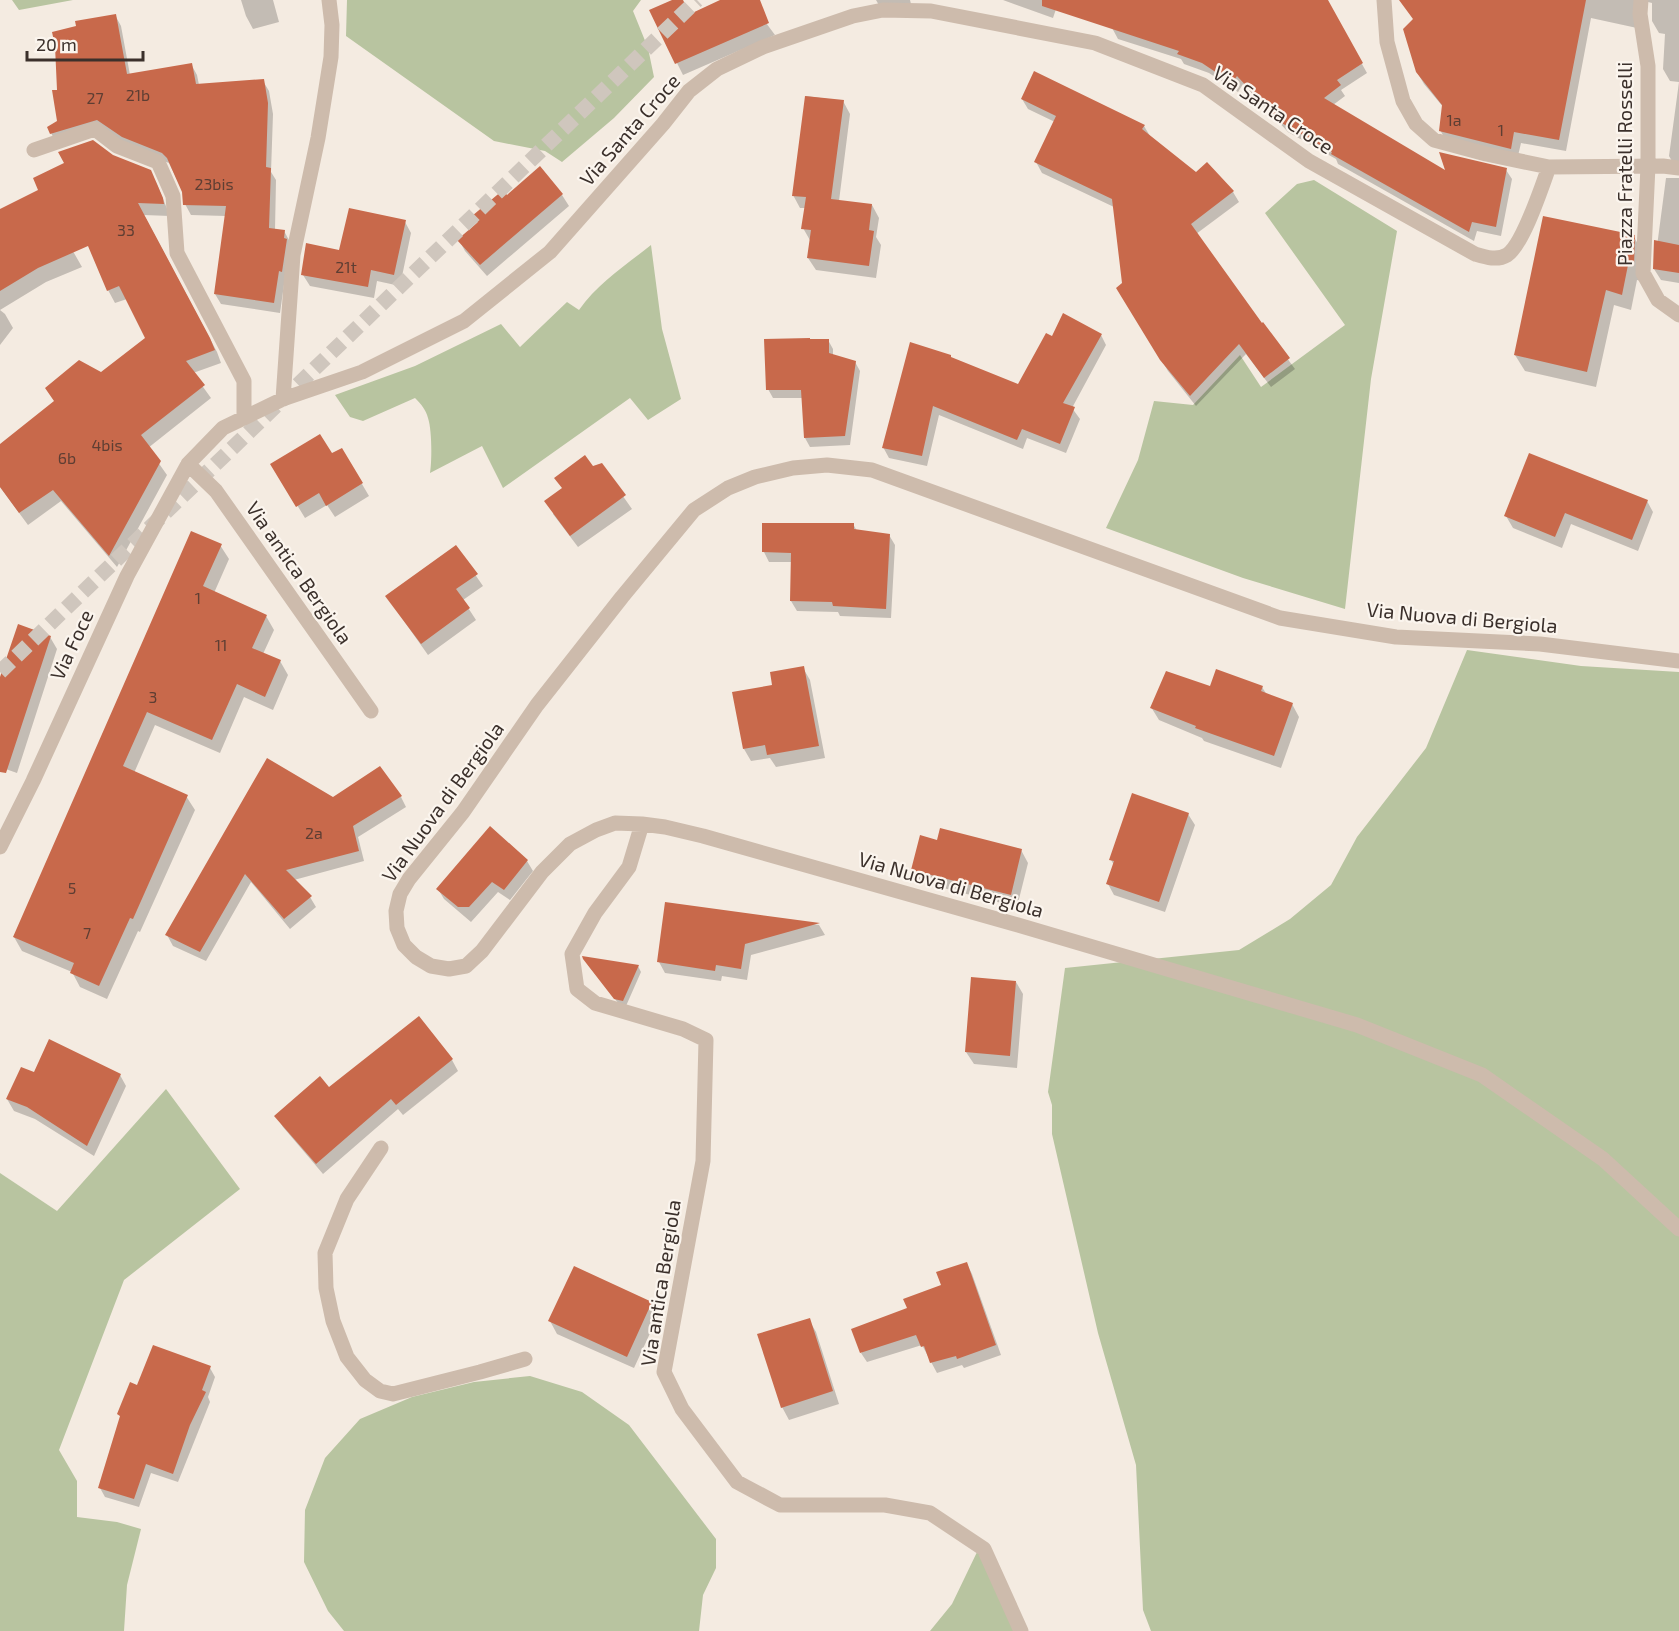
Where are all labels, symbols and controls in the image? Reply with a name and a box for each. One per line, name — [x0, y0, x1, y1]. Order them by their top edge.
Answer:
scale bar — [27, 24, 142, 62]
text: 20 m — [36, 33, 77, 55]
street label: Via Santa Croce — [1209, 60, 1338, 158]
street label: Piazza Fratelli Rosselli — [1612, 62, 1636, 266]
street label: Via Santa Croce — [574, 69, 684, 190]
house number: 21b — [126, 85, 150, 104]
house number: 27 — [86, 88, 104, 107]
house number: 1a — [1446, 110, 1462, 129]
house number: 1 — [1498, 120, 1504, 139]
house number: 23bis — [194, 174, 234, 193]
house number: 33 — [117, 220, 135, 239]
house number: 21t — [335, 257, 357, 276]
house number: 4bis — [91, 435, 123, 454]
house number: 6b — [58, 448, 76, 467]
street label: Via antica Bergiola — [242, 497, 358, 648]
house number: 1 — [195, 588, 201, 607]
street label: Via Nuova di Bergiola — [1366, 597, 1559, 637]
street label: Via Foce — [44, 606, 98, 684]
house number: 11 — [215, 635, 227, 654]
house number: 3 — [149, 687, 157, 706]
street label: Via Nuova di Bergiola — [376, 717, 508, 886]
house number: 2a — [305, 823, 323, 842]
street label: Via Nuova di Bergiola — [856, 846, 1047, 922]
house number: 5 — [68, 878, 76, 897]
house number: 7 — [83, 923, 91, 942]
street label: Via antica Bergiola — [635, 1198, 685, 1368]

